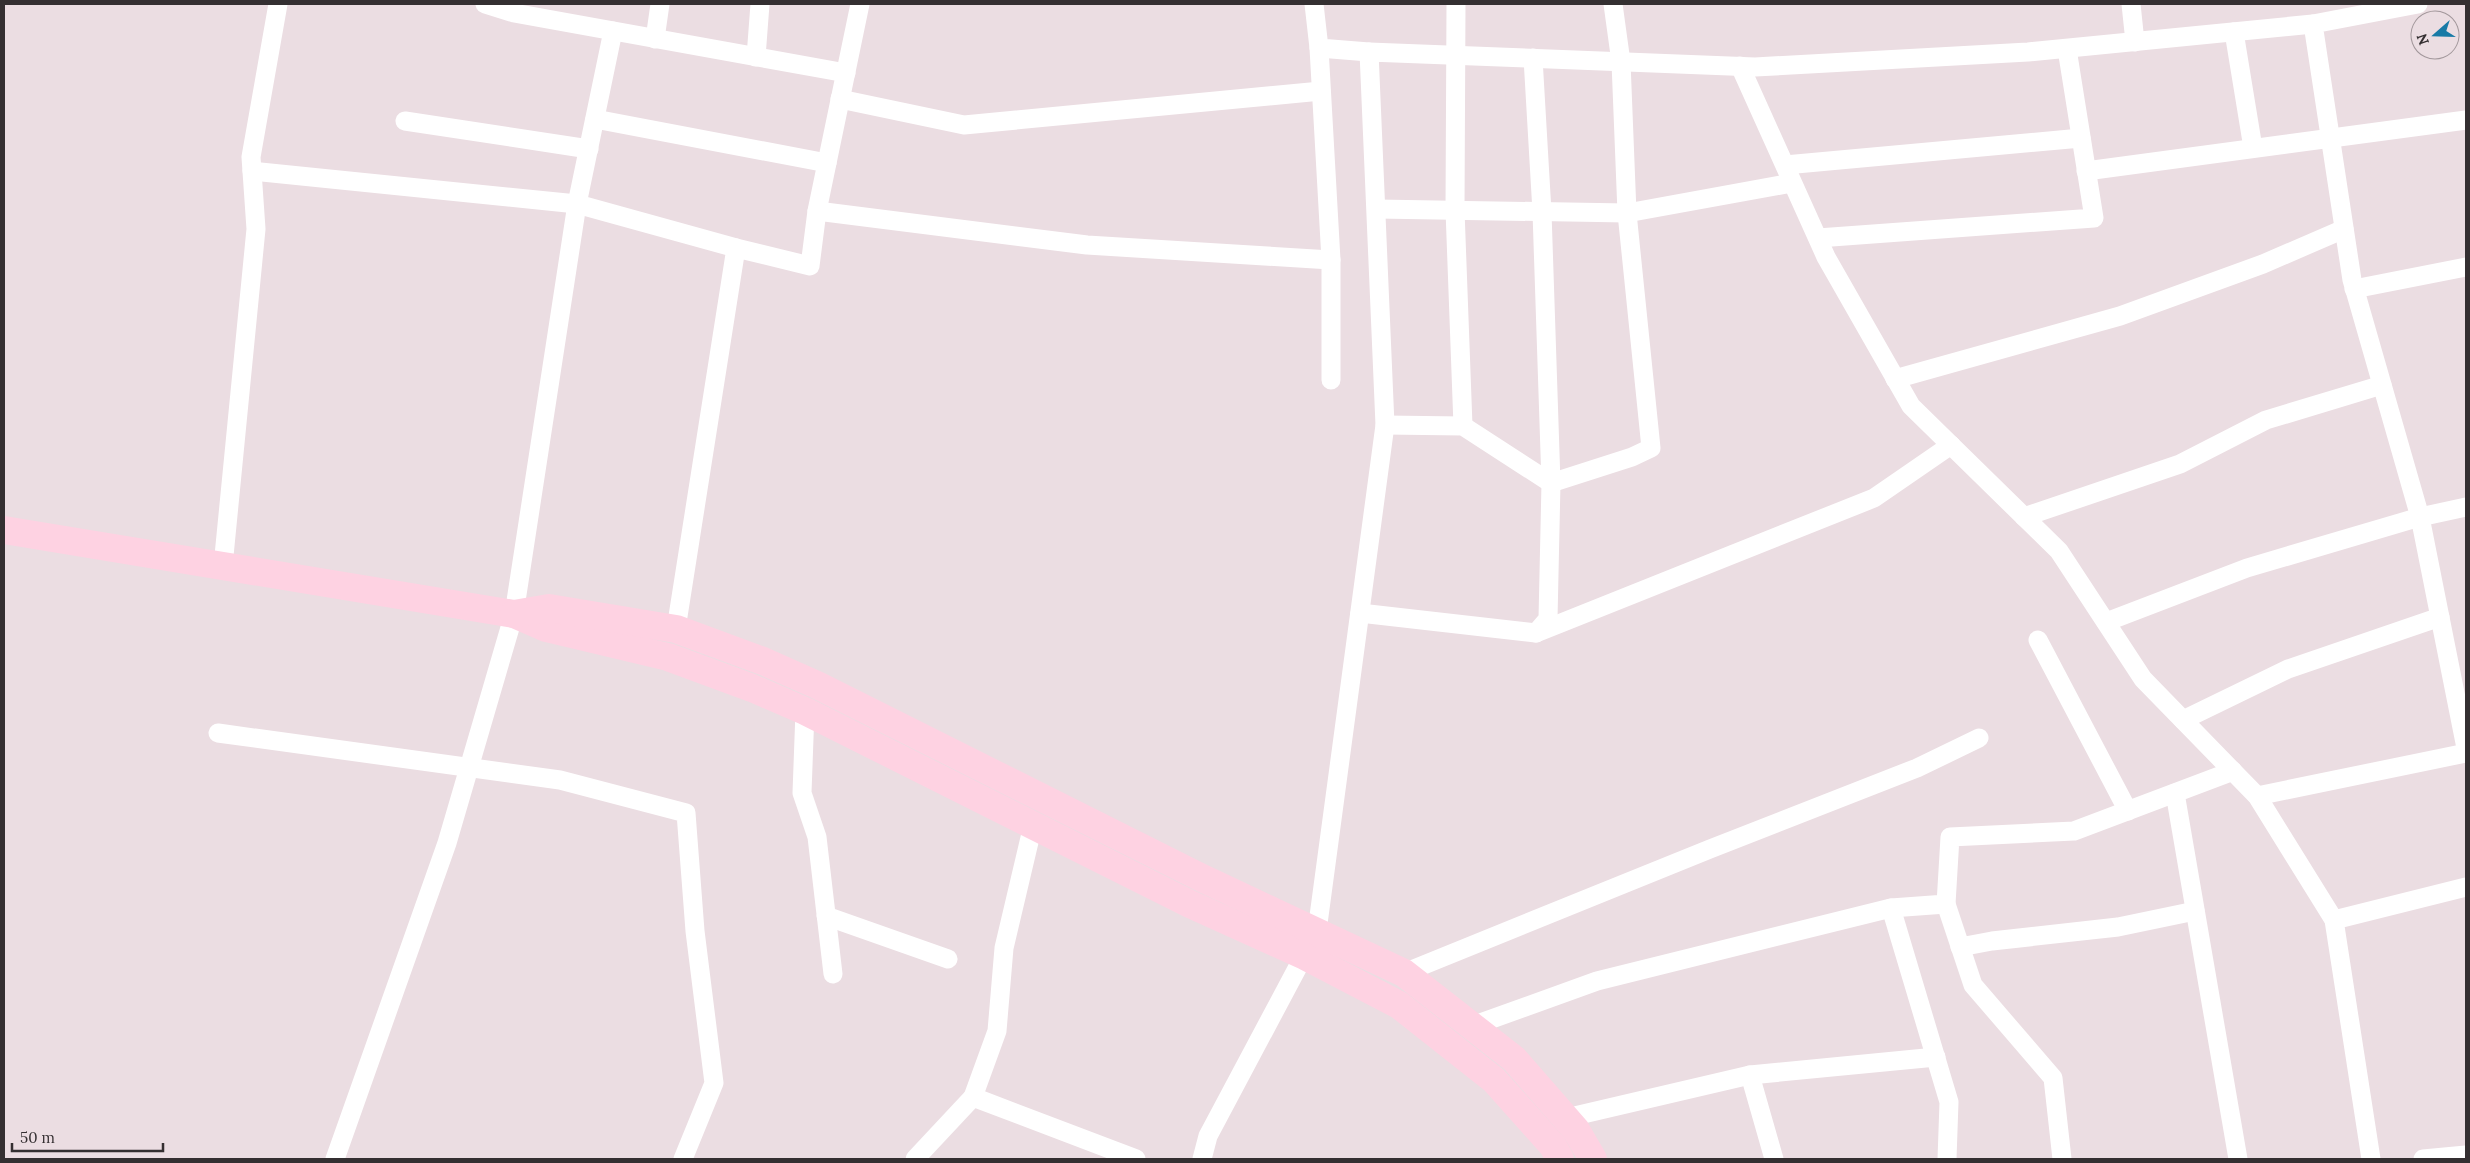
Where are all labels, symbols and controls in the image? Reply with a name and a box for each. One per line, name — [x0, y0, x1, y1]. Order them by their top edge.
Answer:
north arrow — [2410, 10, 2460, 60]
text: N — [2412, 31, 2433, 48]
scale bar — [12, 1120, 164, 1152]
text: 50 m — [20, 1128, 55, 1147]

